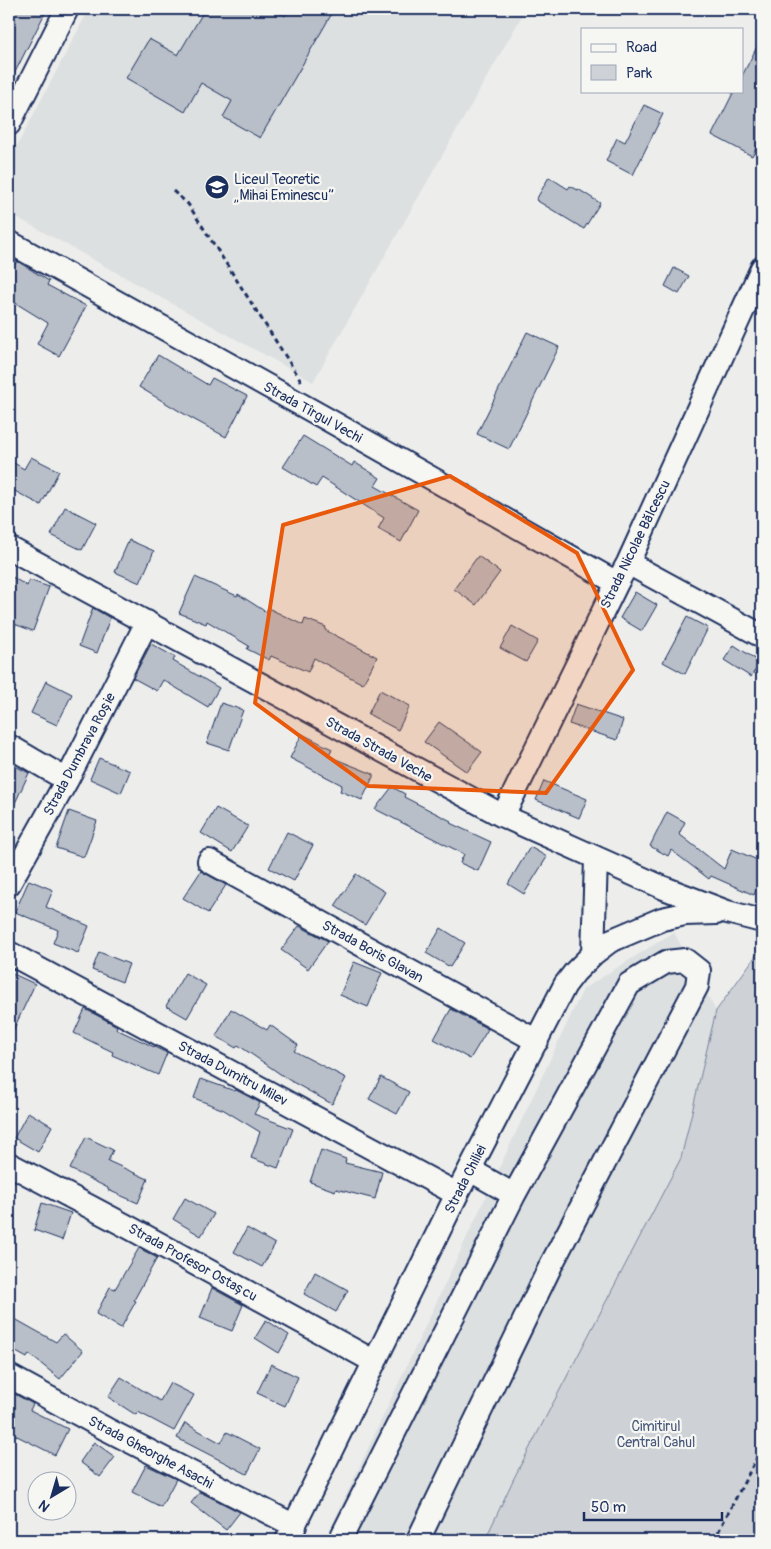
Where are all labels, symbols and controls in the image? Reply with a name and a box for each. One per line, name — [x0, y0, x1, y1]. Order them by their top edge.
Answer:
legend — [581, 28, 744, 92]
text: Road — [626, 38, 657, 57]
text: Park — [626, 64, 653, 83]
place label: Liceul Teoretic „Mihai Eminescu” — [234, 171, 334, 204]
school or university icon: Liceul Teoretic „Mihai Eminescu” — [204, 174, 230, 200]
street label: Strada Tîrgul Vechi — [260, 378, 366, 447]
street label: Strada Nicolae Bălcescu — [597, 477, 674, 611]
street label: Strada Dumbrava Roșie — [40, 690, 119, 819]
street label: Strada Strada Veche — [322, 713, 435, 786]
street label: Strada Boris Glavan — [319, 917, 426, 986]
street label: Strada Dumitru Milev — [175, 1037, 290, 1109]
street label: Strada Chiliei — [441, 1142, 490, 1216]
street label: Strada Profesor Ostașcu — [125, 1220, 260, 1305]
street label: Strada Gheorghe Asachi — [85, 1412, 216, 1493]
park label: Cimitirul Central Cahul — [617, 1418, 695, 1451]
north arrow — [28, 1472, 78, 1522]
scale bar — [584, 1489, 721, 1521]
text: N — [35, 1496, 53, 1515]
text: 50 m — [591, 1498, 626, 1517]

